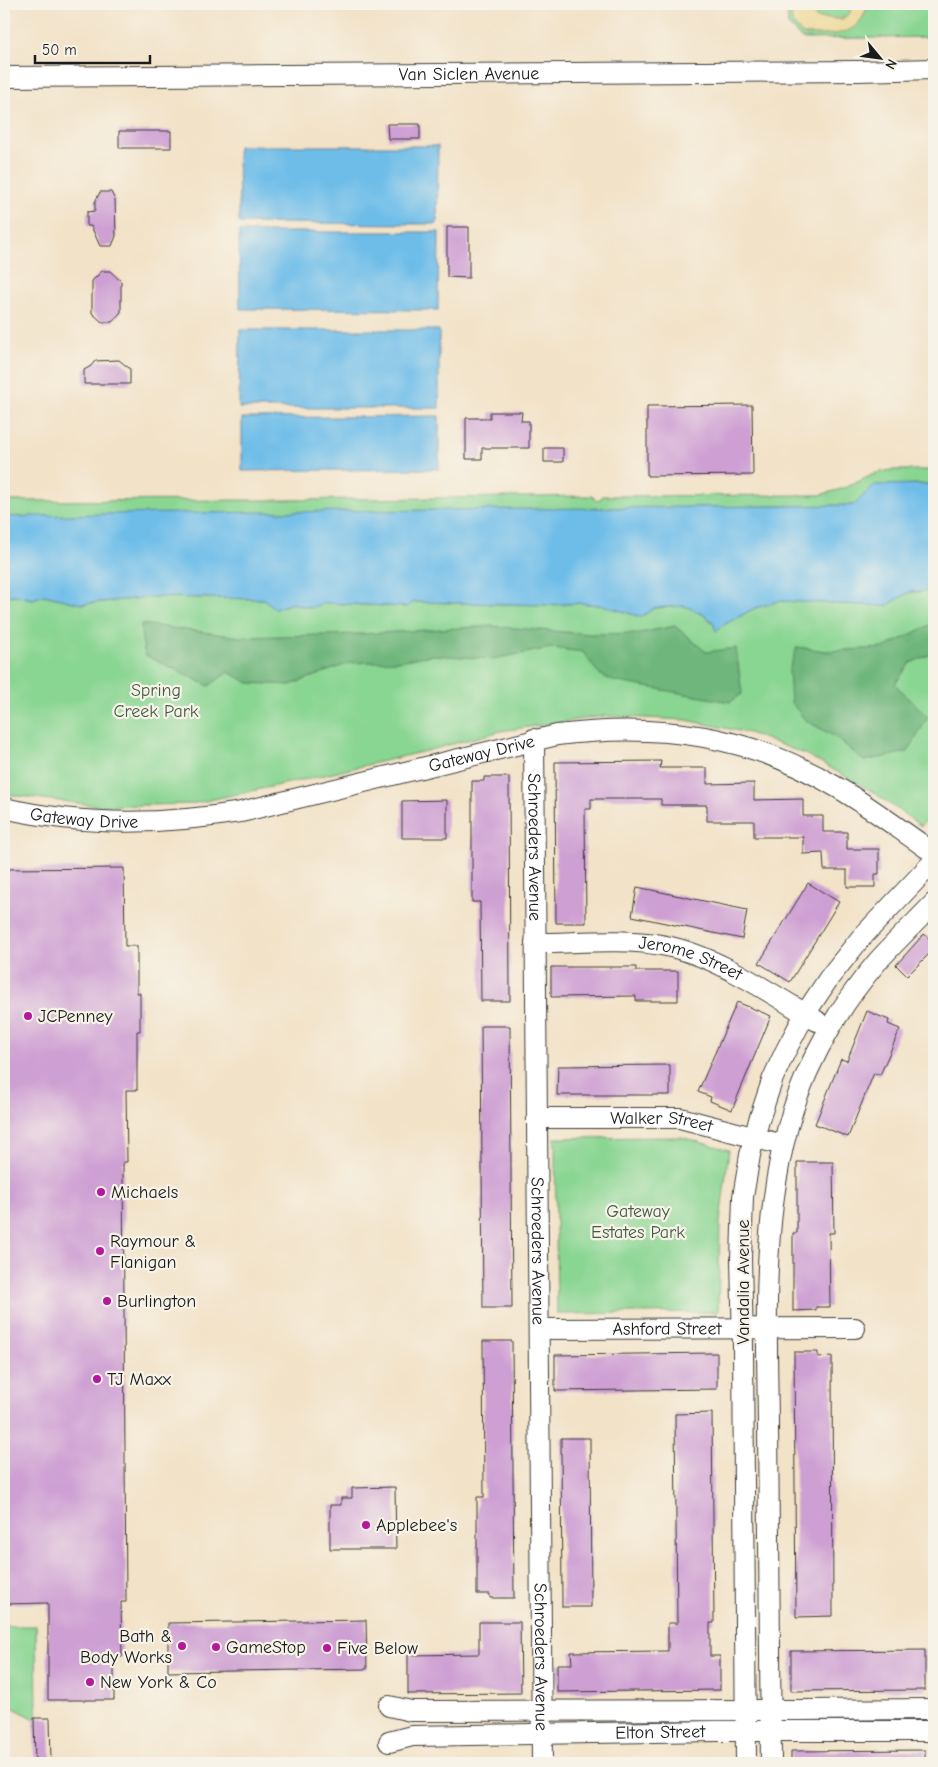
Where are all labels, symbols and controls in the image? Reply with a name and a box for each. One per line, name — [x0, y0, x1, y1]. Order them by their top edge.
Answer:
scale bar — [35, 32, 150, 64]
north arrow — [856, 32, 906, 82]
text: 50 m — [42, 41, 77, 59]
text: N — [881, 56, 901, 72]
street label: Van Siclen Avenue — [399, 63, 539, 85]
park label: Spring Creek Park — [113, 680, 199, 722]
street label: Gateway Drive — [426, 731, 537, 777]
street label: Schroeders Avenue — [523, 773, 545, 921]
street label: Gateway Drive — [28, 804, 138, 833]
street label: Jerome Street — [638, 932, 747, 986]
place label: JCPenney — [38, 1006, 114, 1027]
marker: JCPenney — [22, 1010, 34, 1022]
street label: Walker Street — [610, 1108, 716, 1137]
street label: Schroeders Avenue — [526, 1177, 549, 1325]
place label: Michaels — [111, 1182, 178, 1203]
marker: Michaels — [95, 1186, 107, 1198]
park label: Gateway Estates Park — [591, 1201, 685, 1243]
street label: Vandalia Avenue — [733, 1220, 754, 1344]
place label: Raymour & Flanigan — [110, 1231, 196, 1273]
marker: Raymour & Flanigan — [94, 1245, 106, 1257]
place label: Burlington — [117, 1291, 196, 1312]
marker: Burlington — [101, 1295, 113, 1307]
street label: Ashford Street — [612, 1318, 722, 1340]
place label: TJ Maxx — [107, 1369, 171, 1390]
marker: TJ Maxx — [91, 1373, 103, 1385]
place label: Applebee's — [376, 1515, 457, 1536]
marker: Applebee's — [360, 1519, 372, 1531]
street label: Schroeders Avenue — [530, 1583, 552, 1731]
place label: Bath & Body Works — [80, 1626, 172, 1668]
place label: GameStop — [226, 1637, 306, 1658]
place label: Five Below — [337, 1638, 418, 1659]
marker: Bath & Body Works — [176, 1640, 188, 1652]
marker: GameStop — [210, 1641, 222, 1653]
marker: Five Below — [321, 1642, 333, 1654]
place label: New York & Co — [100, 1672, 217, 1693]
marker: New York & Co — [84, 1676, 96, 1688]
street label: Elton Street — [615, 1721, 706, 1744]

